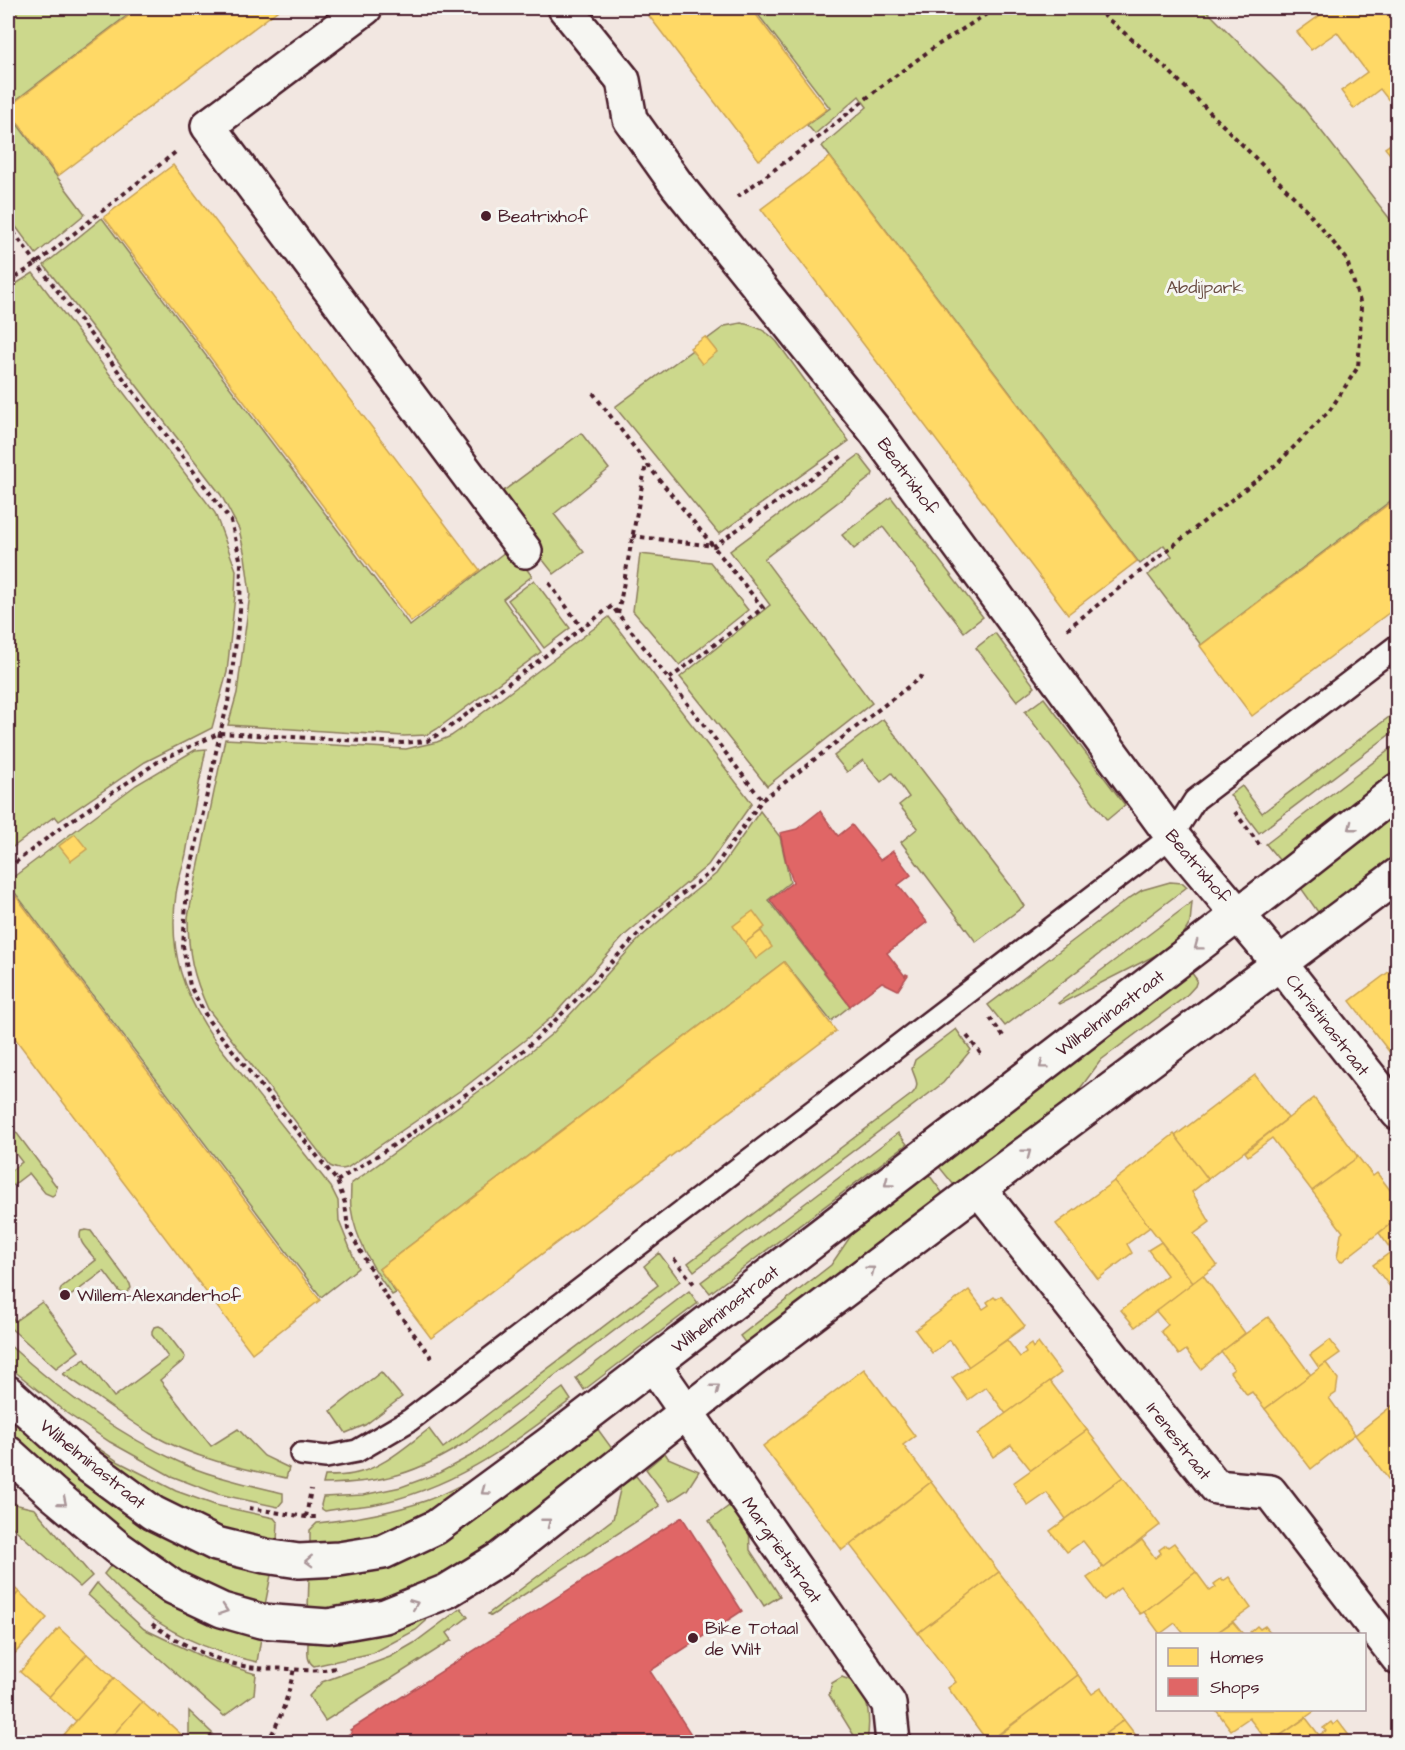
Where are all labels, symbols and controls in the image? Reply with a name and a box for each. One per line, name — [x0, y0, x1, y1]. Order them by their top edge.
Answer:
place label: Beatrixhof — [498, 204, 588, 229]
marker: Beatrixhof — [479, 209, 493, 223]
park label: Abdijpark — [1167, 275, 1243, 300]
street label: Beatrixhof — [871, 433, 944, 520]
one-way arrow — [1347, 819, 1358, 830]
street label: Beatrixhof — [1159, 824, 1236, 909]
one-way arrow — [1193, 939, 1204, 950]
street label: Wilhelminastraat — [1051, 964, 1171, 1063]
street label: Christinastraat — [1280, 969, 1376, 1082]
one-way arrow — [1038, 1057, 1049, 1068]
one-way arrow — [1021, 1149, 1032, 1160]
one-way arrow — [884, 1176, 895, 1187]
street label: Wilhelminastraat — [666, 1259, 785, 1359]
one-way arrow — [865, 1266, 876, 1277]
place label: Willem-Alexanderhof — [77, 1283, 241, 1308]
marker: Willem-Alexanderhof — [58, 1288, 72, 1302]
one-way arrow — [710, 1384, 721, 1395]
street label: Irenestraat — [1140, 1397, 1218, 1486]
street label: Wilhelminastraat — [34, 1414, 152, 1516]
one-way arrow — [481, 1484, 492, 1495]
street label: Margrietstraat — [735, 1492, 828, 1610]
one-way arrow — [56, 1495, 67, 1506]
one-way arrow — [540, 1518, 551, 1529]
one-way arrow — [304, 1554, 313, 1567]
one-way arrow — [408, 1599, 419, 1611]
one-way arrow — [218, 1602, 229, 1615]
place label: Bike Totaal de Wilt — [705, 1616, 798, 1662]
marker: Bike Totaal de Wilt — [686, 1631, 700, 1645]
legend — [1156, 1633, 1366, 1711]
text: Homes — [1210, 1645, 1264, 1670]
text: Shops — [1210, 1675, 1260, 1700]

